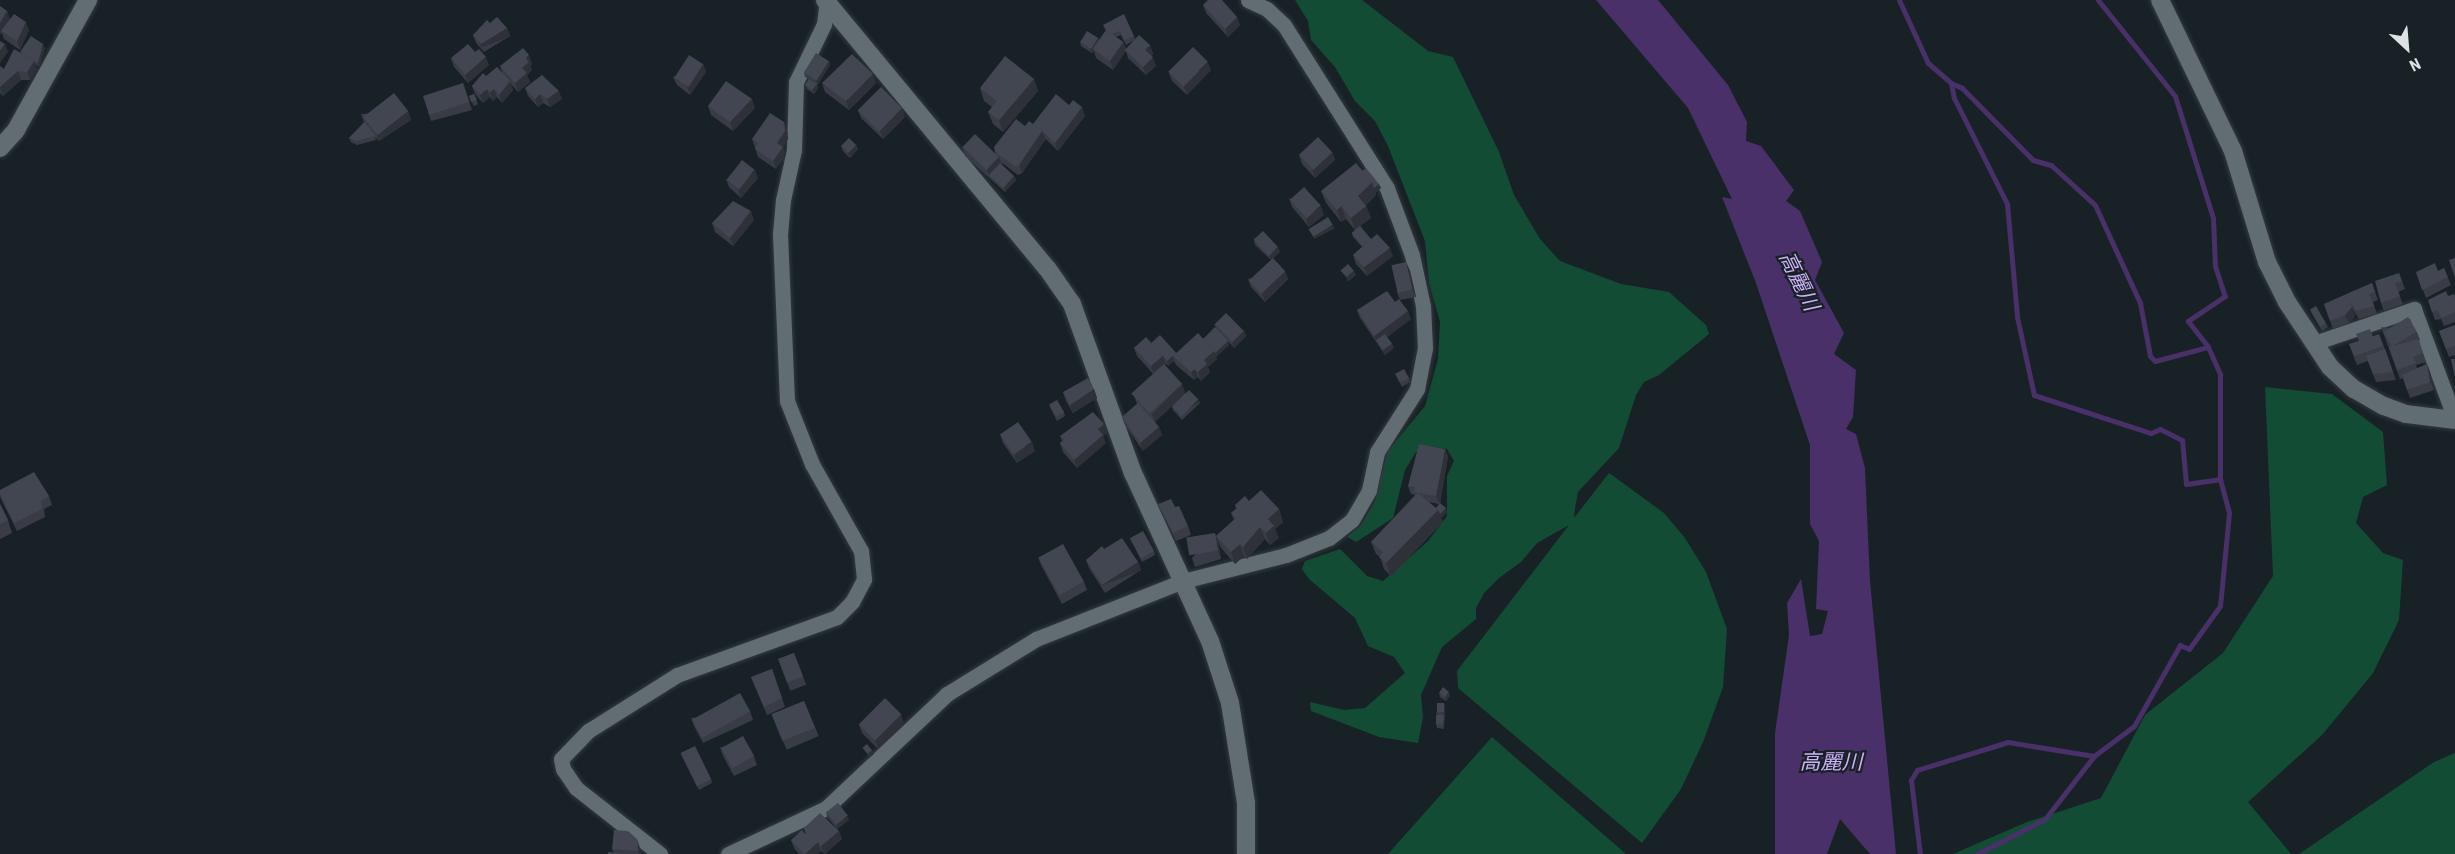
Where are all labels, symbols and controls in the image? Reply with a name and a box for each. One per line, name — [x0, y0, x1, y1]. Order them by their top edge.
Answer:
north arrow — [2377, 18, 2437, 78]
text: N — [2407, 54, 2424, 75]
water label: 高麗川 — [1774, 247, 1824, 315]
water label: 高麗川 — [1800, 749, 1862, 775]

